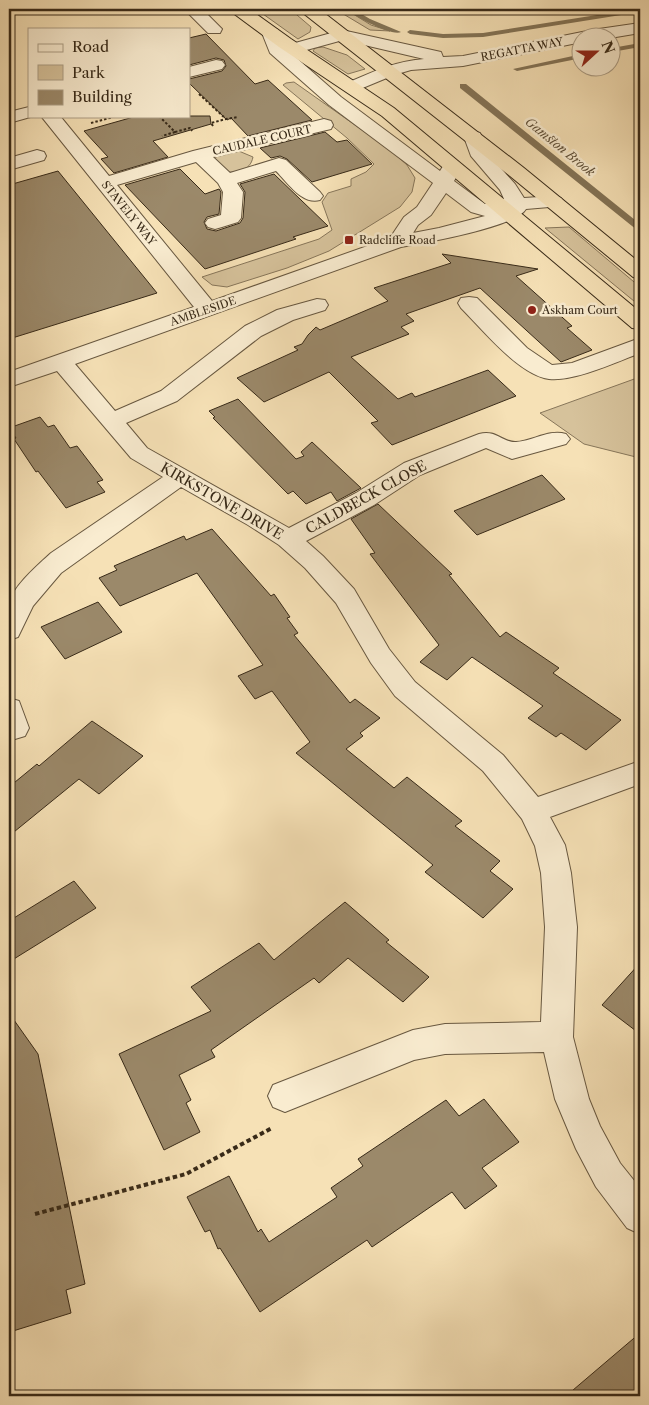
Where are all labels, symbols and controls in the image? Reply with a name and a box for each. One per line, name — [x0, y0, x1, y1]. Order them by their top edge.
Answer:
legend — [28, 28, 190, 118]
north arrow — [572, 28, 622, 78]
street label: REGATTA WAY — [479, 34, 565, 64]
text: Road — [72, 37, 109, 56]
text: N — [598, 38, 619, 56]
text: Park — [72, 63, 106, 82]
text: Building — [72, 87, 132, 106]
water label: Gamston Brook — [522, 114, 599, 180]
street label: CAUDALE COURT — [211, 122, 314, 158]
street label: STAVELY WAY — [99, 178, 160, 248]
place label: Radcliffe Road — [359, 233, 436, 247]
marker: Radcliffe Road — [343, 234, 355, 246]
street label: AMBLESIDE — [167, 293, 238, 329]
place label: Askham Court — [541, 303, 618, 317]
marker: Askham Court — [526, 304, 538, 316]
street label: CALDBECK CLOSE — [302, 456, 430, 538]
street label: KIRKSTONE DRIVE — [157, 458, 287, 544]

